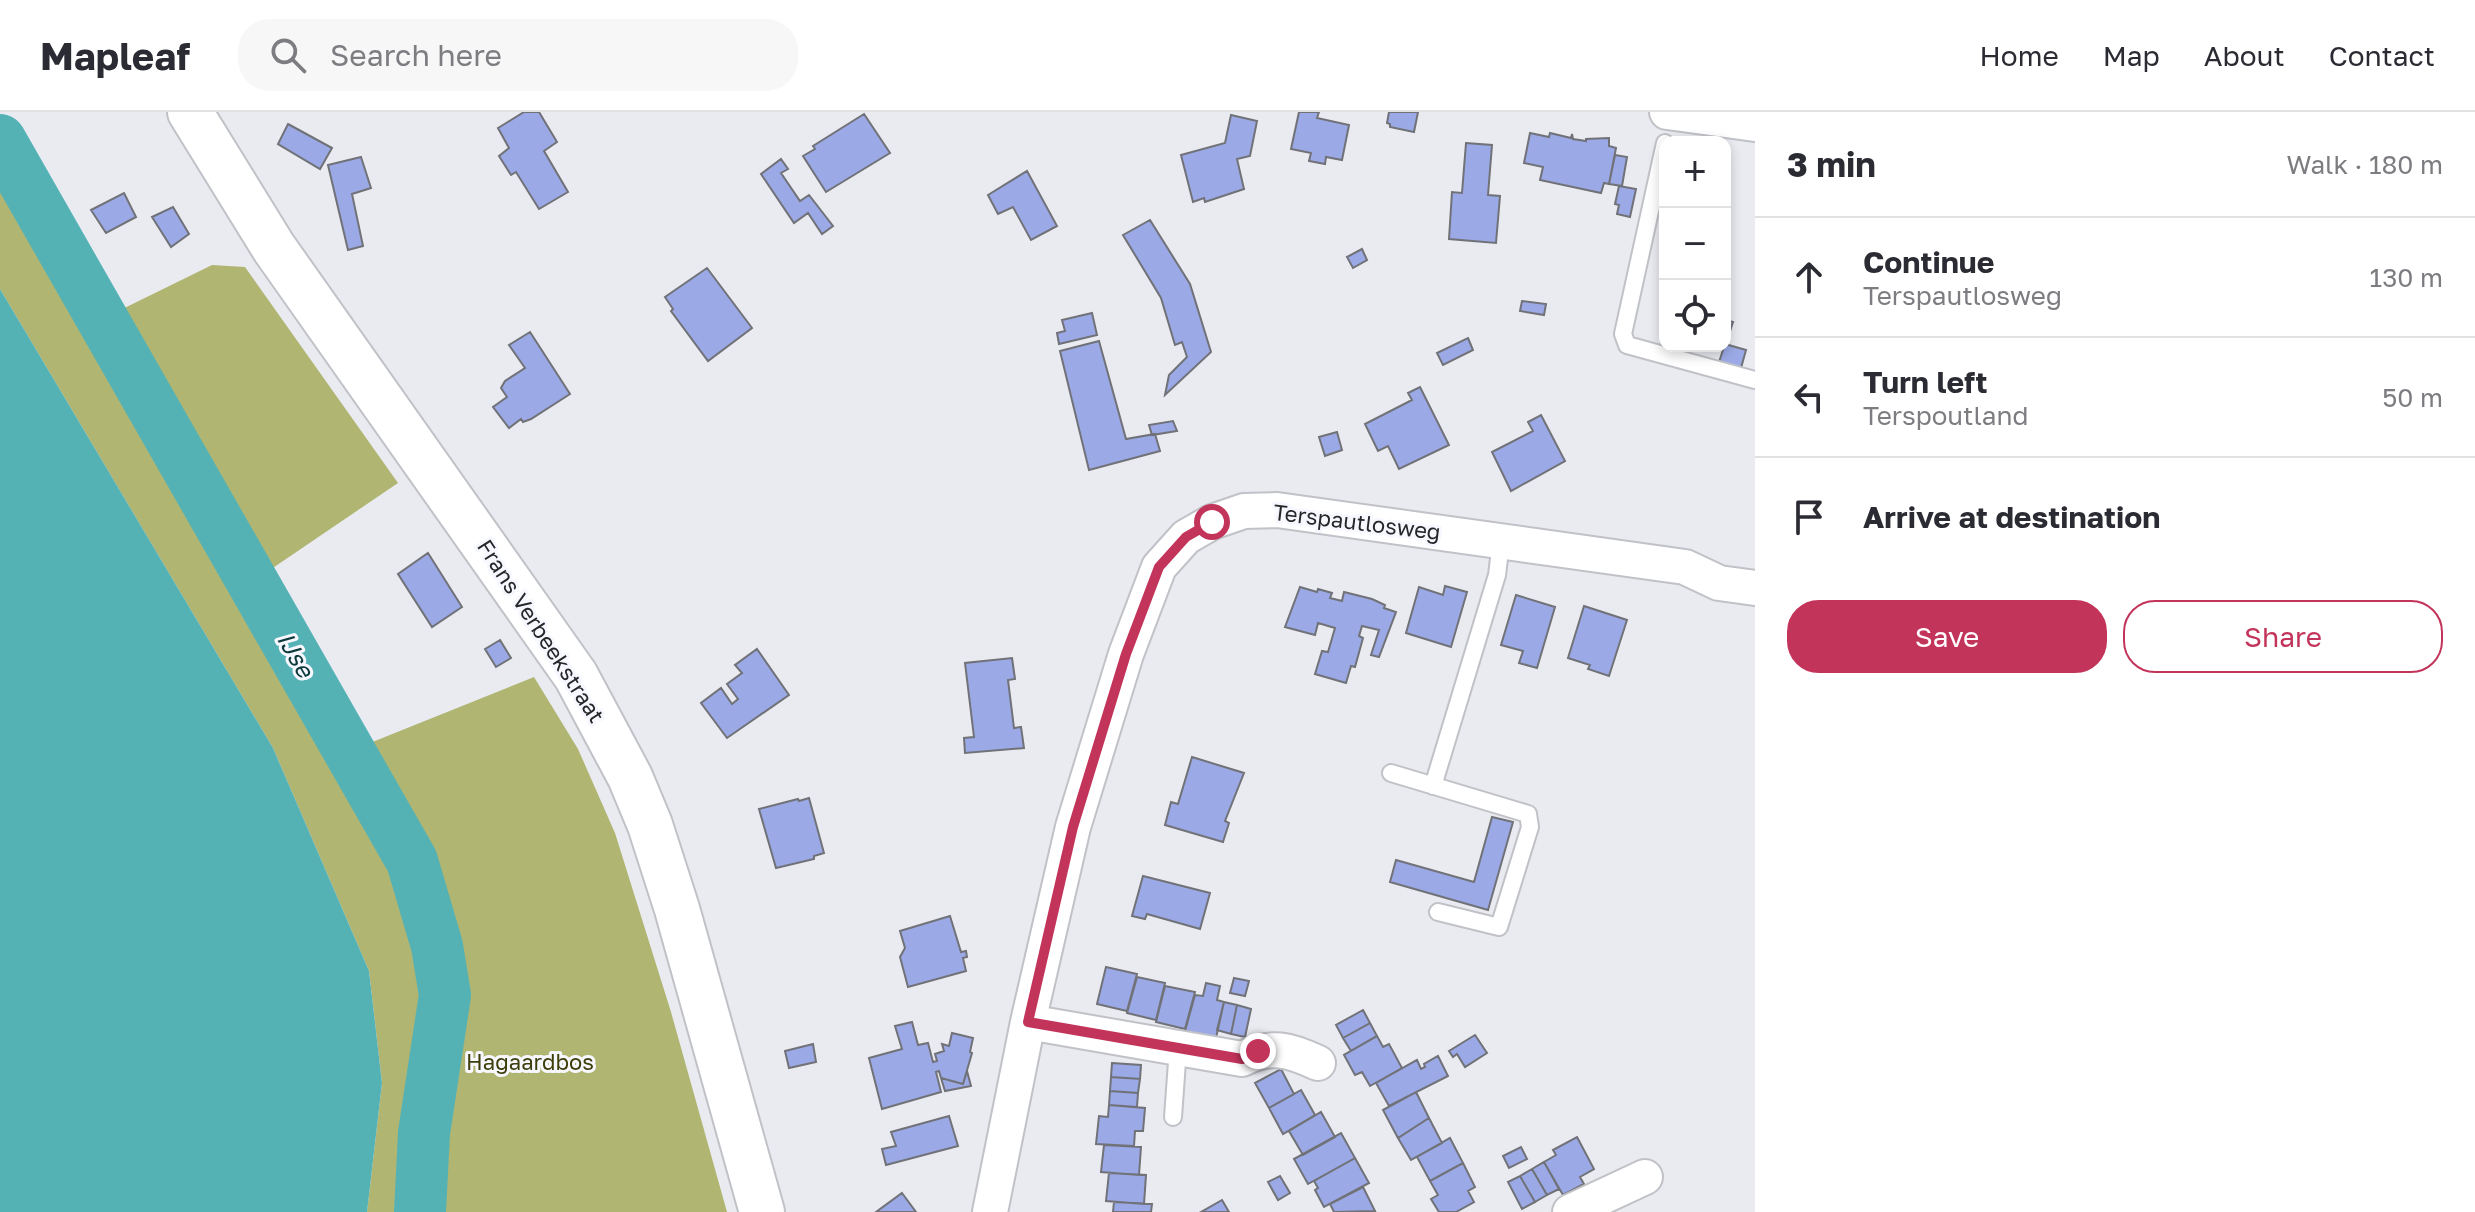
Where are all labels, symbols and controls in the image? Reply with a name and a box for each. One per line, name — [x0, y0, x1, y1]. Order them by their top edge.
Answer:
search box — [238, 19, 798, 91]
text: Mapleaf — [40, 33, 190, 78]
icon: search — [266, 33, 310, 77]
text: Search here — [330, 37, 502, 73]
text: Home — [1980, 39, 2059, 72]
text: Map — [2103, 39, 2160, 72]
text: About — [2204, 39, 2285, 72]
text: Contact — [2329, 39, 2435, 72]
map controls — [1659, 136, 1731, 352]
button: + — [1659, 136, 1731, 208]
text: 3 min — [1787, 144, 1876, 184]
text: Walk · 180 m — [2286, 149, 2443, 180]
button: − — [1659, 208, 1731, 280]
text: Continue — [1863, 244, 1994, 280]
icon: ahead — [1787, 255, 1831, 299]
text: 130 m — [2370, 262, 2443, 293]
button: locate — [1659, 280, 1731, 352]
text: Terspautlosweg — [1863, 280, 2062, 311]
text: Turn left — [1863, 364, 1988, 400]
icon: left — [1787, 375, 1831, 419]
text: 50 m — [2382, 382, 2443, 413]
text: Terspoutland — [1863, 400, 2029, 431]
icon: arrive — [1787, 495, 1831, 539]
street label: Terspautlosweg — [1272, 498, 1442, 545]
text: Arrive at destination — [1863, 499, 2160, 535]
route start — [1194, 504, 1230, 540]
street label: Frans Verbeekstraat — [472, 534, 611, 727]
button: Save — [1787, 600, 2107, 673]
button: Share — [2123, 600, 2443, 673]
water label: IJse — [272, 626, 322, 684]
route end — [1240, 1033, 1276, 1069]
park label: Hagaardbos — [466, 1048, 594, 1075]

